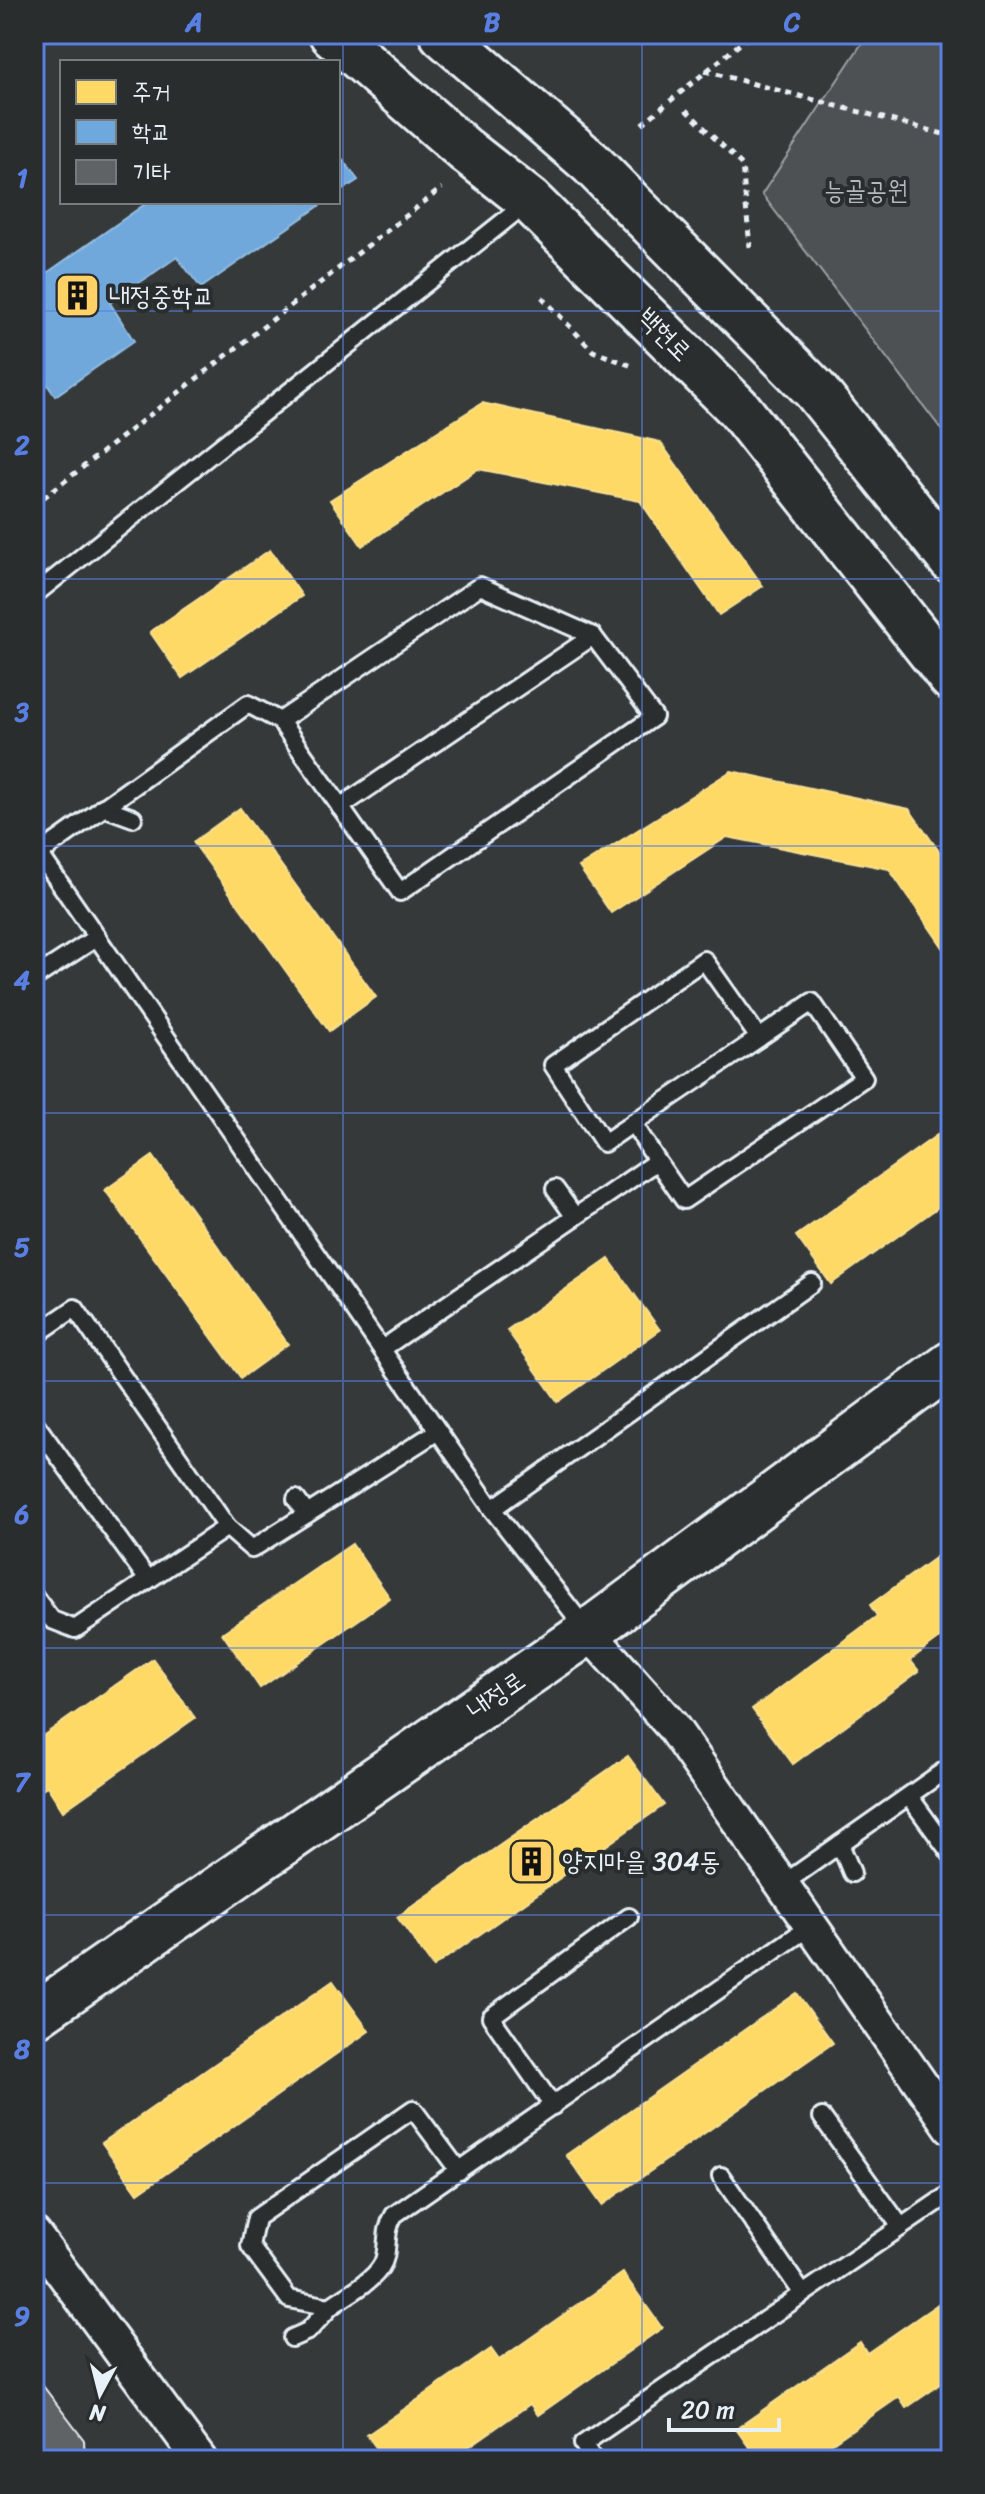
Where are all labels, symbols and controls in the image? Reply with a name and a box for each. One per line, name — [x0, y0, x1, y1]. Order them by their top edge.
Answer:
text: A — [184, 0, 203, 45]
text: B — [484, 0, 501, 45]
text: C — [783, 0, 801, 45]
legend — [60, 60, 340, 204]
text: 주거 — [132, 71, 171, 113]
text: 학교 — [132, 111, 171, 153]
text: 기타 — [132, 151, 171, 193]
text: 1 — [16, 155, 28, 201]
park label: 능골공원 — [824, 167, 908, 213]
building icon: 내정중학교 — [54, 272, 102, 320]
place label: 내정중학교 — [109, 273, 214, 319]
street label: 백현로 — [627, 296, 703, 372]
text: 2 — [13, 422, 30, 468]
text: 3 — [14, 689, 30, 735]
text: 4 — [14, 957, 30, 1003]
text: 5 — [14, 1224, 30, 1270]
text: 6 — [14, 1491, 30, 1537]
street label: 내정로 — [457, 1658, 535, 1732]
text: 7 — [15, 1759, 32, 1805]
building icon: 양지마을 304동 — [507, 1837, 555, 1885]
place label: 양지마을 304동 — [562, 1838, 720, 1884]
text: 8 — [13, 2026, 30, 2072]
text: 9 — [14, 2293, 30, 2339]
north arrow — [60, 2354, 140, 2434]
scale bar — [669, 2382, 779, 2432]
text: 20 m — [681, 2389, 735, 2431]
text: N — [87, 2393, 109, 2434]

